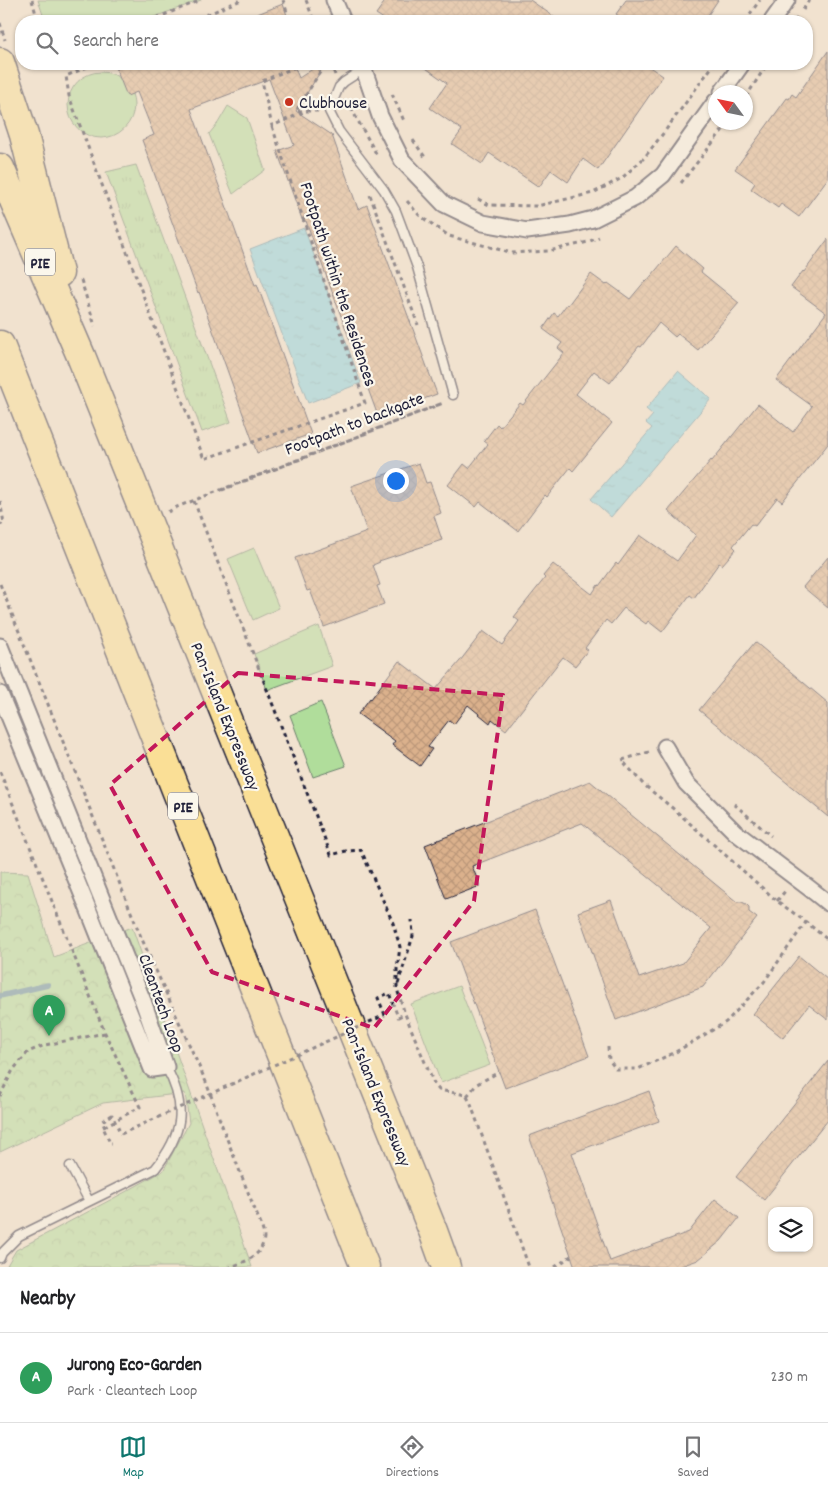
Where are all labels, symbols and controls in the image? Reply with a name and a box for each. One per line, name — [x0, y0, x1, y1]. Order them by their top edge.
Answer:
search box — [15, 15, 813, 70]
icon: search — [33, 29, 61, 57]
text: Search here — [73, 29, 159, 56]
north arrow — [708, 85, 753, 130]
place label: Clubhouse — [299, 92, 367, 117]
marker: Clubhouse — [283, 96, 295, 108]
street label: Footpath within the Residences — [292, 179, 382, 390]
road number: PIE — [25, 248, 55, 276]
street label: Footpath to backgate — [282, 387, 428, 463]
your location — [383, 468, 409, 494]
street label: Pan-Island Expressway — [182, 639, 265, 796]
road number: PIE — [168, 792, 198, 819]
street label: Cleantech Loop — [130, 951, 189, 1057]
pin: A — [33, 995, 65, 1036]
street label: Pan-Island Expressway — [333, 1015, 416, 1172]
map controls — [768, 1207, 813, 1252]
button: layers — [768, 1207, 813, 1252]
text: Nearby — [20, 1285, 75, 1315]
text: Jurong Eco-Garden — [67, 1353, 202, 1380]
text: A — [32, 1366, 40, 1389]
text: 230 m — [771, 1366, 808, 1389]
text: Park · Cleantech Loop — [67, 1380, 197, 1403]
tab: Map — [119, 1433, 147, 1483]
tab: Directions — [386, 1433, 439, 1483]
tab: Saved — [677, 1433, 709, 1483]

